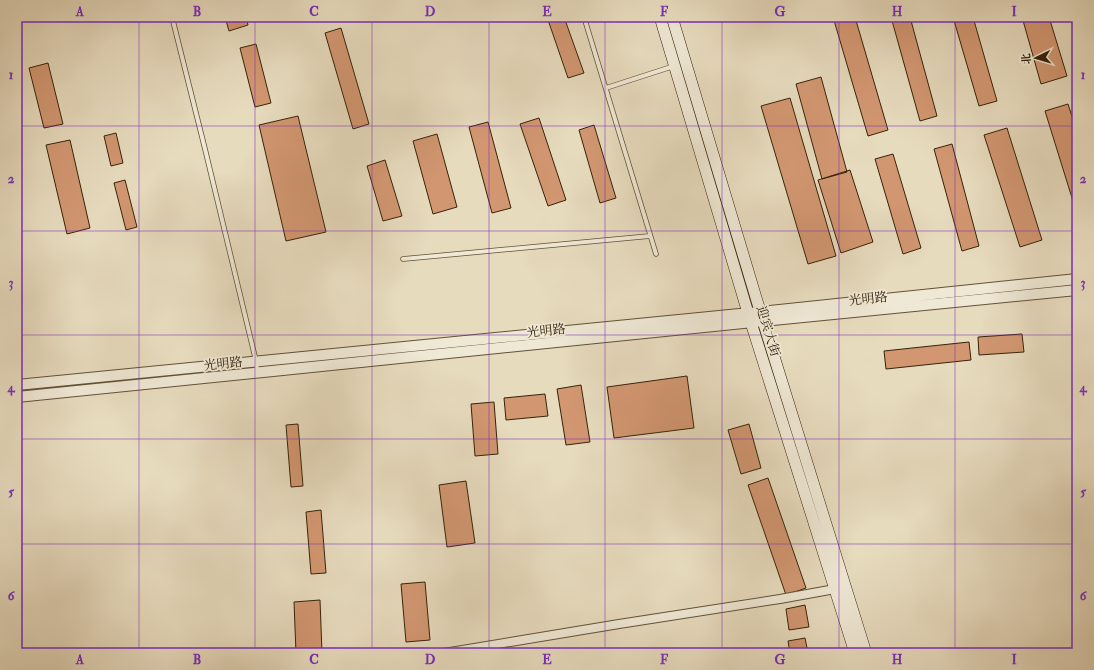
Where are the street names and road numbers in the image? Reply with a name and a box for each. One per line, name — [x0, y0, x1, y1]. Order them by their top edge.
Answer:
street label: 光明路 — [848, 289, 888, 309]
street label: 迎宾大街 — [753, 304, 783, 359]
street label: 光明路 — [526, 321, 566, 341]
street label: 光明路 — [203, 354, 243, 374]

